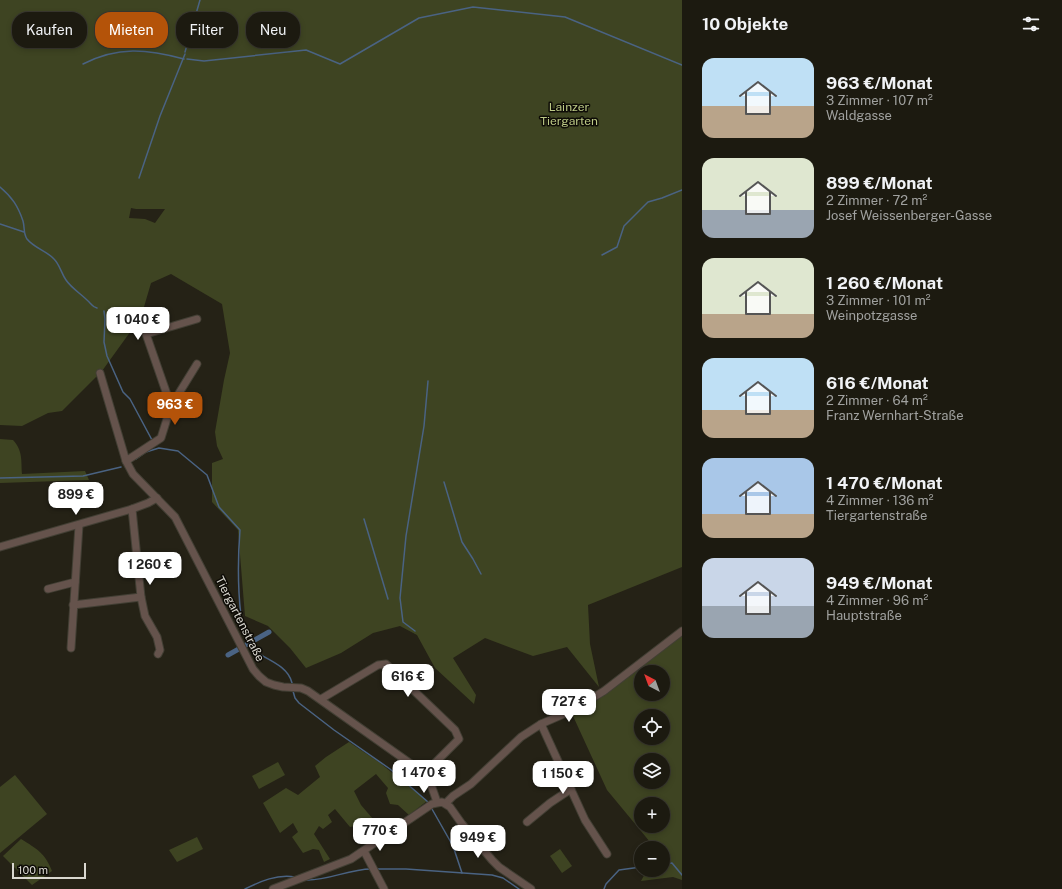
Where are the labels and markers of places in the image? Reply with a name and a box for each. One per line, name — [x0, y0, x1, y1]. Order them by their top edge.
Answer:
pin: 1 040 € — [101, 307, 175, 341]
pin: 963 € — [147, 392, 203, 426]
pin: 899 € — [48, 482, 104, 516]
pin: 1 260 € — [113, 552, 187, 586]
pin: 616 € — [380, 664, 436, 698]
pin: 727 € — [541, 689, 597, 723]
pin: 1 470 € — [387, 760, 461, 794]
pin: 1 150 € — [526, 761, 600, 795]
pin: 770 € — [352, 818, 408, 852]
pin: 949 € — [450, 825, 506, 859]

